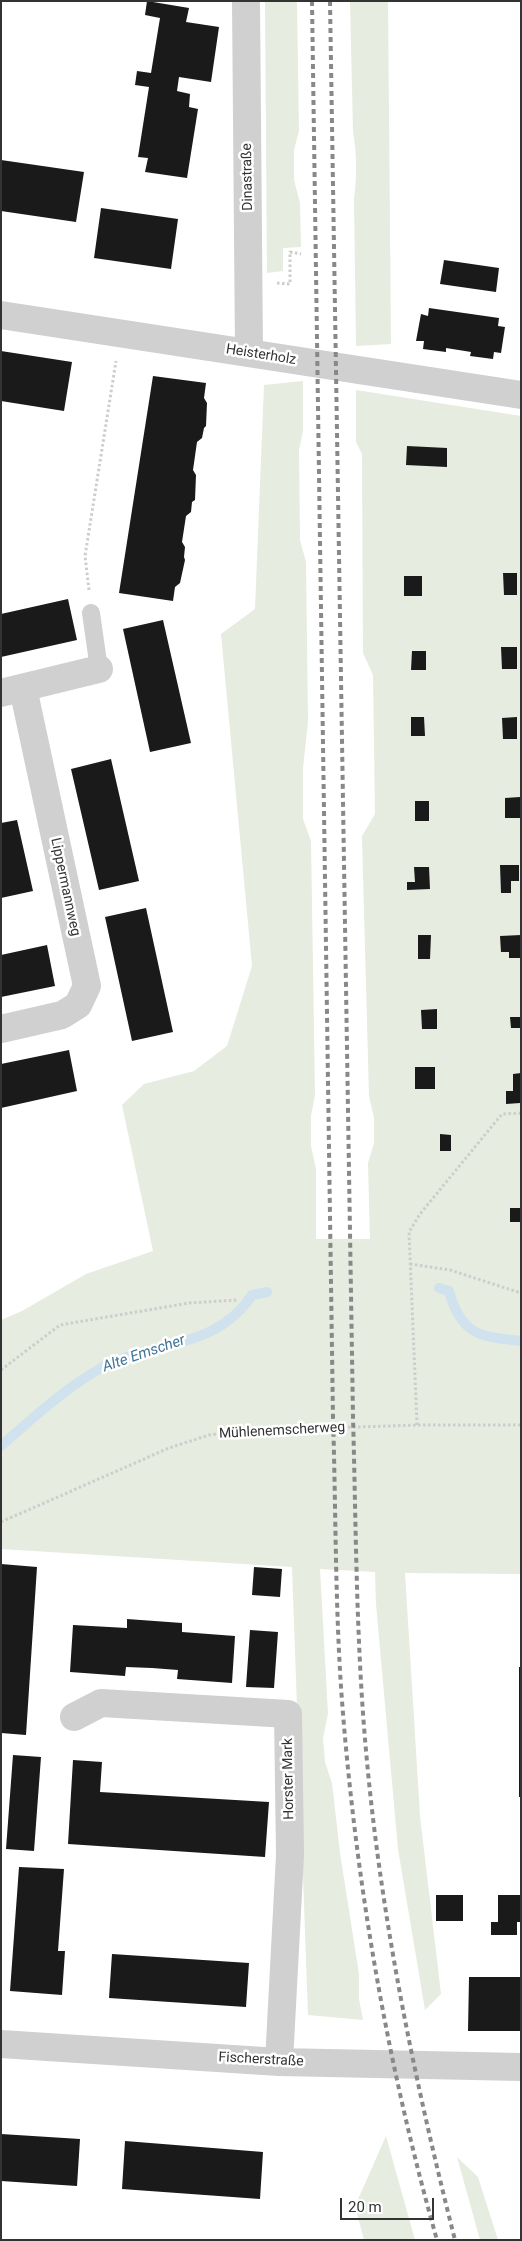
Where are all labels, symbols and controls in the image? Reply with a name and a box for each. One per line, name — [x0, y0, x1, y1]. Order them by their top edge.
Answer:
street label: Dinastraße — [239, 143, 257, 211]
street label: Heisterholz — [225, 341, 297, 369]
street label: Lippermannweg — [46, 836, 84, 938]
water label: Alte Emscher — [100, 1331, 188, 1377]
street label: Mühlenemscherweg — [219, 1419, 345, 1443]
street label: Horster Mark — [280, 1738, 298, 1820]
street label: Fischerstraße — [218, 2049, 304, 2071]
scale bar — [342, 2188, 436, 2220]
text: 20 m — [348, 2198, 382, 2216]

